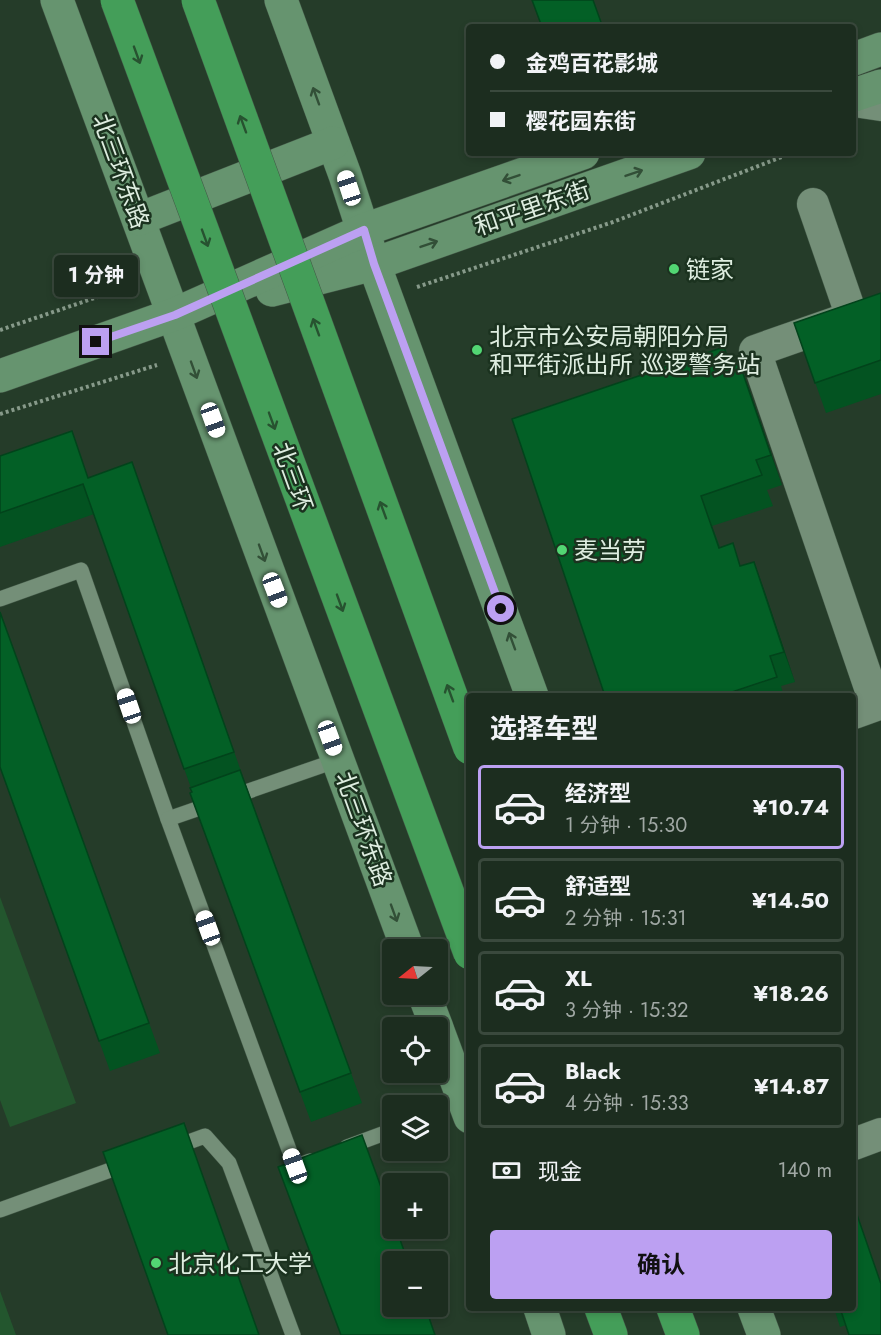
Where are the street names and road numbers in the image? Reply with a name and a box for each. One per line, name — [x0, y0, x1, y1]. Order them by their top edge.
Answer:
street label: 北三环东路 — [84, 109, 158, 233]
street label: 和平里东街 — [470, 172, 594, 244]
street label: 北三环 — [264, 437, 322, 517]
street label: 北三环东路 — [327, 767, 401, 891]

